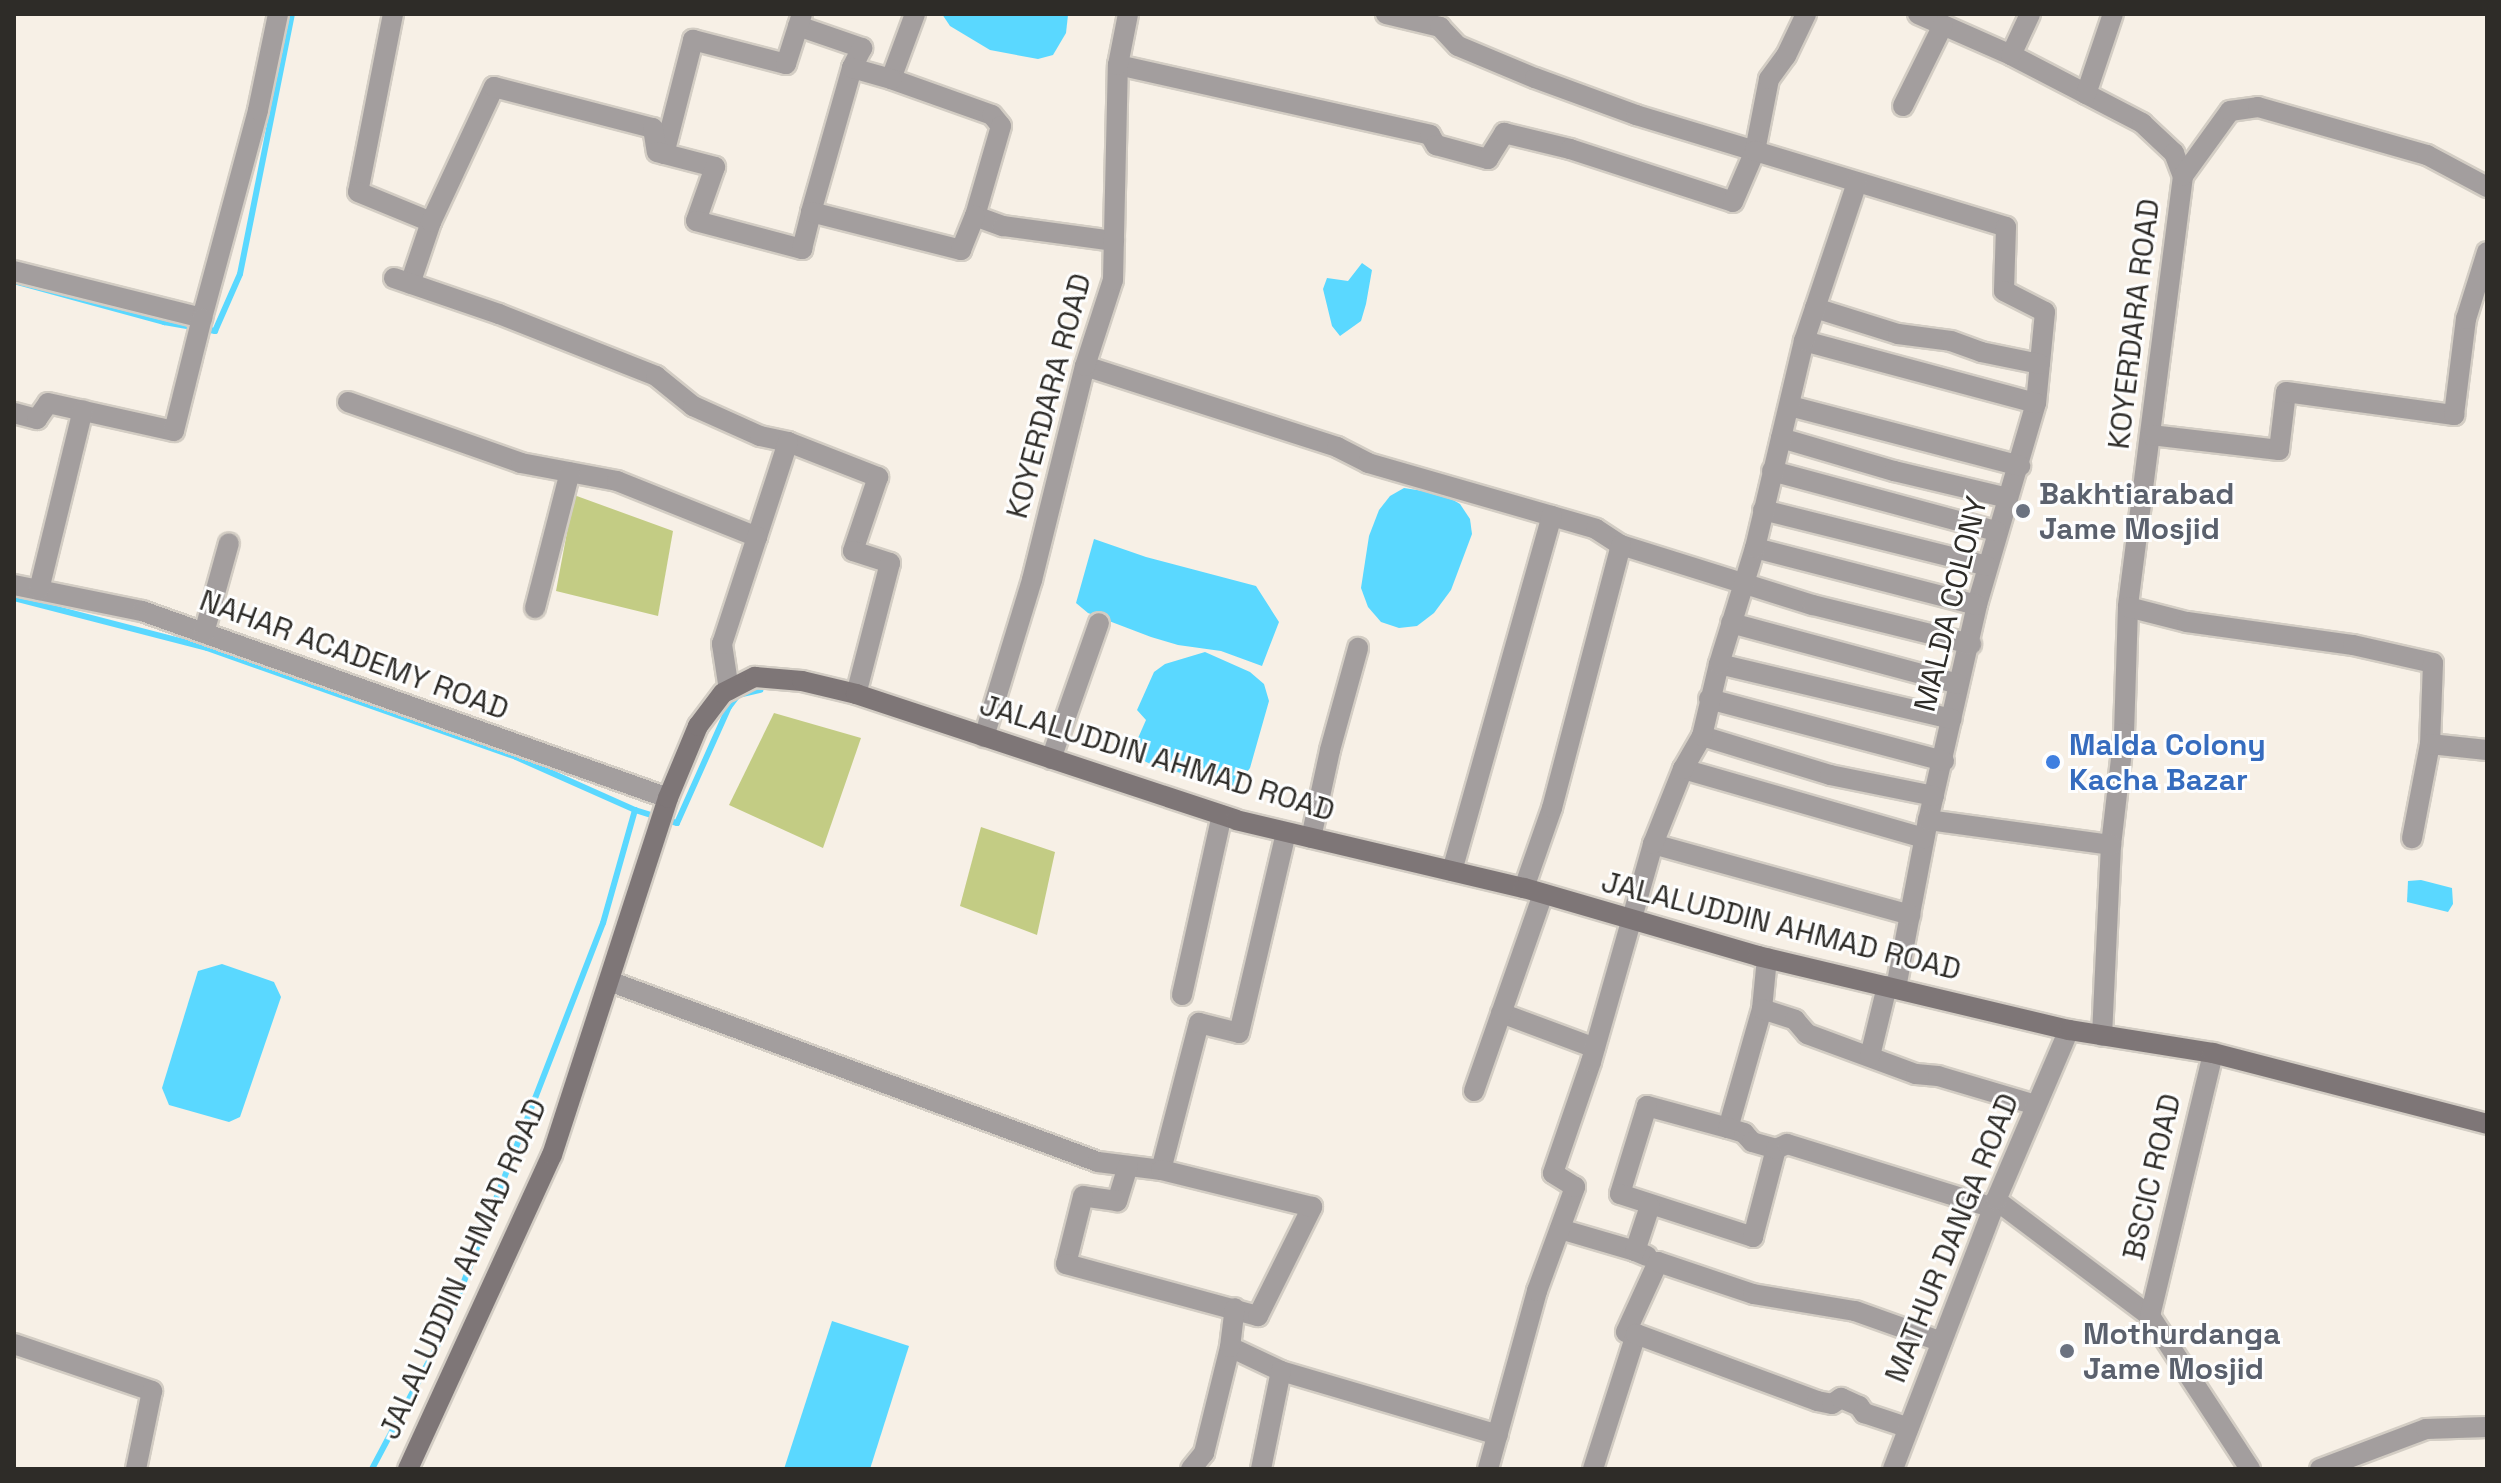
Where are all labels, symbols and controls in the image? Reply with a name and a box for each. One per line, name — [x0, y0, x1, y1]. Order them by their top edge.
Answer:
street label: KOYERDARA ROAD — [2101, 197, 2167, 451]
street label: KOYERDARA ROAD — [999, 269, 1099, 523]
place label: Bakhtiarabad Jame Mosjid — [2039, 476, 2234, 546]
street label: MALDA COLONY — [1907, 492, 1995, 716]
marker: Bakhtiarabad Jame Mosjid — [2014, 502, 2032, 520]
street label: NAHAR ACADEMY ROAD — [194, 582, 514, 728]
street label: JALALUDDIN AHMAD ROAD — [975, 687, 1339, 829]
place label: Malda Colony Kacha Bazar — [2069, 727, 2266, 798]
marker: Malda Colony Kacha Bazar — [2044, 753, 2062, 771]
street label: JALALUDDIN AHMAD ROAD — [1597, 864, 1965, 988]
street label: MATHUR DANGA ROAD — [1877, 1088, 2027, 1388]
street label: BSCIC ROAD — [2115, 1090, 2189, 1264]
street label: JALALUDDIN AHMAD ROAD — [371, 1093, 555, 1445]
place label: Mothurdanga Jame Mosjid — [2083, 1316, 2281, 1386]
marker: Mothurdanga Jame Mosjid — [2058, 1342, 2076, 1360]

